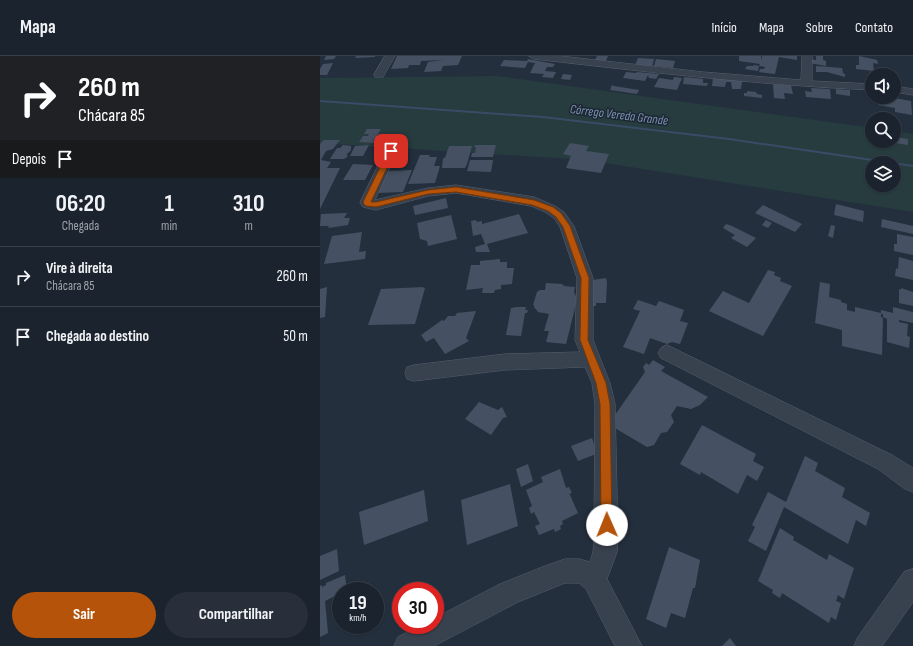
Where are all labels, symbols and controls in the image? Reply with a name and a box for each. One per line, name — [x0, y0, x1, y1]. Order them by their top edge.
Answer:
text: Mapa — [20, 16, 56, 39]
text: Início — [711, 19, 737, 36]
text: Mapa — [759, 19, 784, 36]
text: Sobre — [806, 19, 833, 36]
text: Contato — [855, 19, 893, 36]
map controls — [865, 68, 901, 192]
button: sound — [865, 68, 901, 104]
text: 260 m — [78, 71, 140, 104]
icon: right — [12, 72, 64, 124]
water label: Córrego Vereda Grande — [569, 101, 669, 129]
text: Chácara 85 — [78, 105, 145, 126]
button: search — [865, 112, 901, 148]
pin — [374, 134, 408, 168]
icon: arrive — [380, 140, 402, 162]
icon: arrive — [54, 148, 76, 170]
text: Depois — [12, 150, 46, 169]
button: layers — [865, 156, 901, 192]
text: 06:20 — [56, 189, 106, 218]
text: 1 — [164, 189, 174, 218]
text: 310 — [233, 189, 264, 218]
text: Chegada — [62, 218, 99, 234]
text: min — [161, 218, 177, 234]
text: m — [244, 218, 253, 234]
text: Vire à direita — [46, 259, 113, 278]
icon: right — [12, 266, 34, 288]
text: 260 m — [277, 267, 308, 286]
text: Chácara 85 — [46, 278, 94, 294]
icon: arrive — [12, 326, 34, 348]
text: Chegada ao destino — [46, 327, 149, 346]
text: 50 m — [283, 327, 308, 346]
position arrow — [586, 504, 628, 546]
speed limit sign: 30 — [392, 582, 444, 634]
text: 19 — [349, 591, 367, 615]
button: Sair — [12, 592, 156, 638]
button: Compartilhar — [164, 592, 308, 638]
text: km/h — [349, 612, 367, 624]

